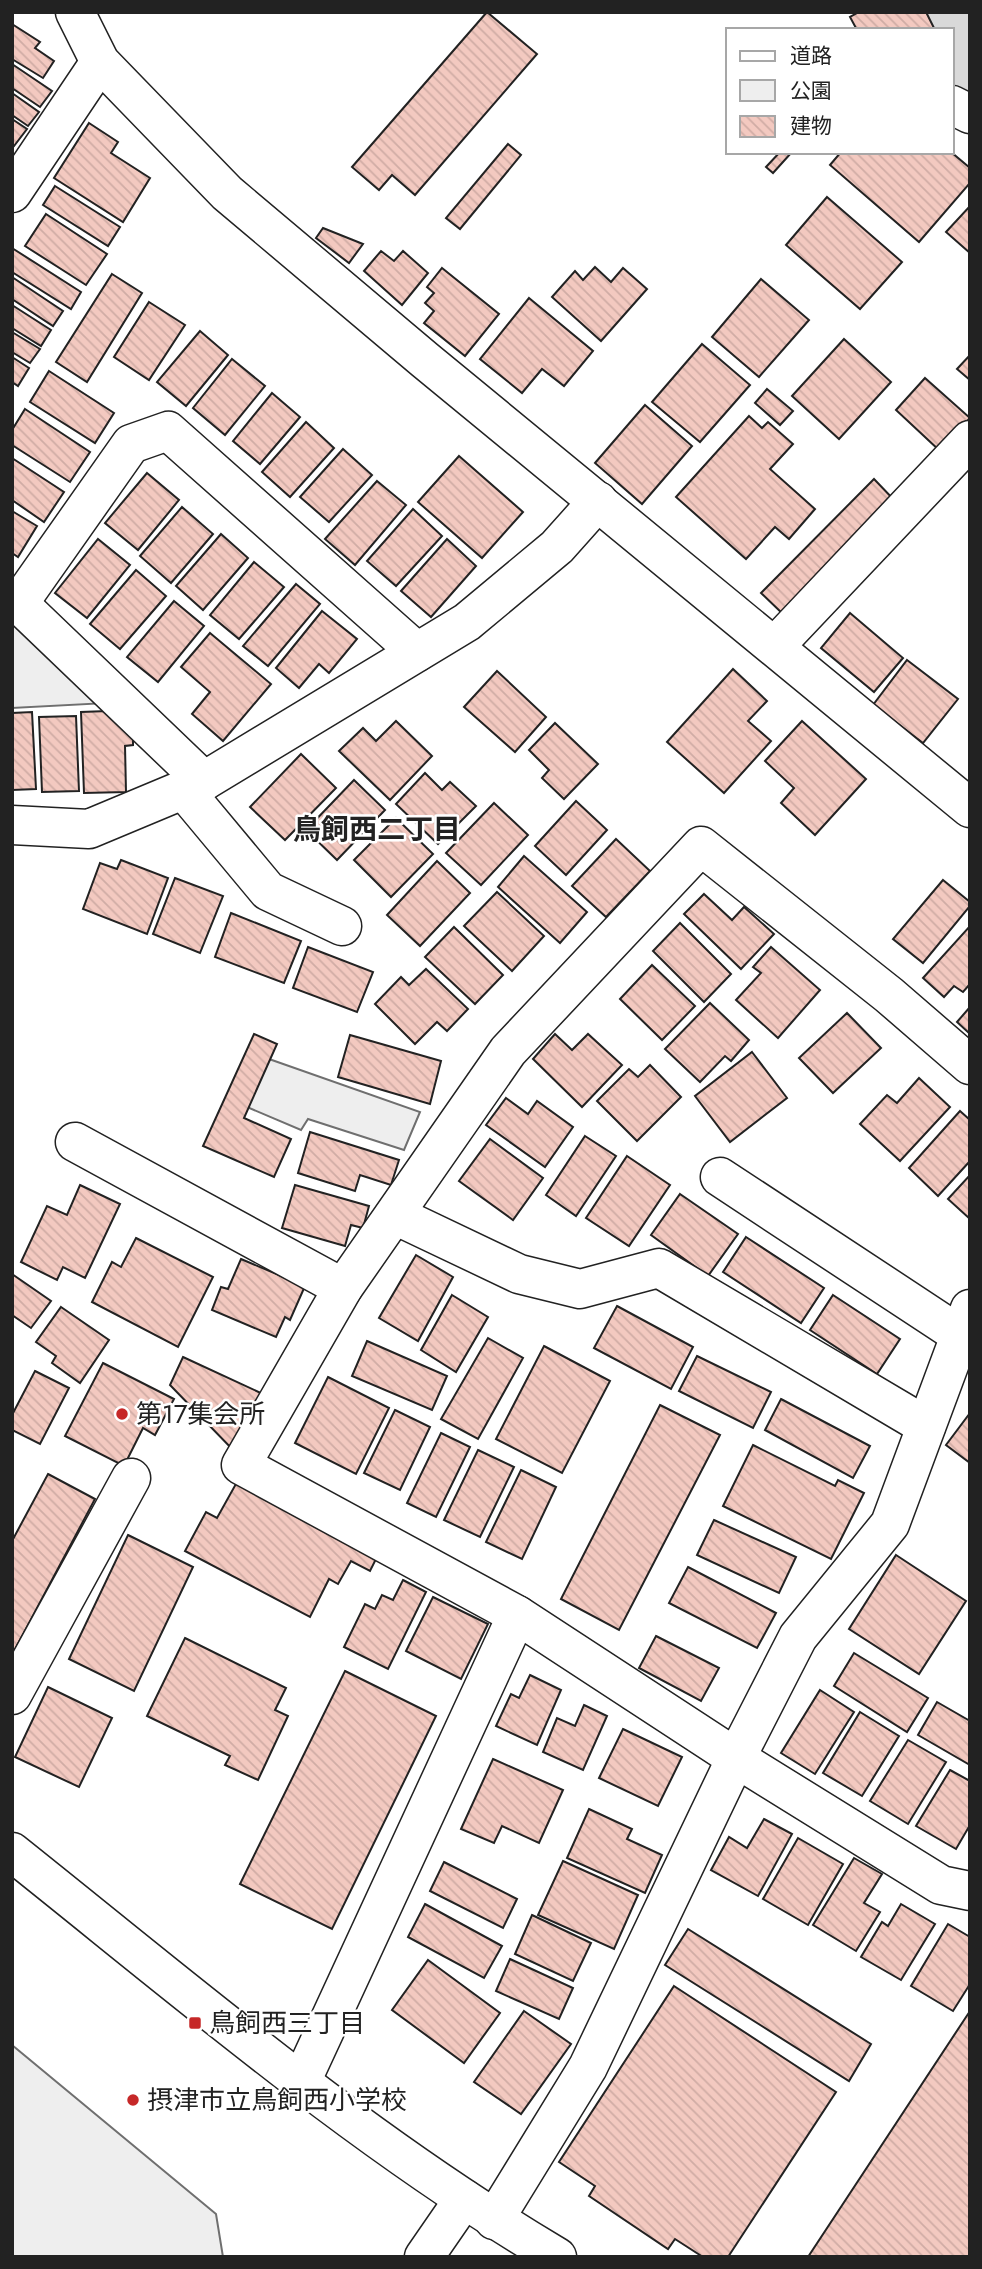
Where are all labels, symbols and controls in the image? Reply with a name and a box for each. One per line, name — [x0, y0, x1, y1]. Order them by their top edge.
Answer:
legend — [726, 28, 954, 154]
text: 道路 — [790, 41, 832, 71]
text: 公園 — [790, 76, 832, 106]
text: 建物 — [790, 111, 832, 141]
district label: 鳥飼西二丁目 — [293, 809, 461, 850]
place label: 第17集会所 — [136, 1395, 265, 1433]
marker: 第17集会所 — [114, 1406, 130, 1422]
place label: 鳥飼西三丁目 — [209, 2004, 365, 2042]
marker: 鳥飼西三丁目 — [187, 2015, 203, 2031]
place label: 摂津市立鳥飼西小学校 — [147, 2081, 407, 2119]
marker: 摂津市立鳥飼西小学校 — [125, 2092, 141, 2108]

